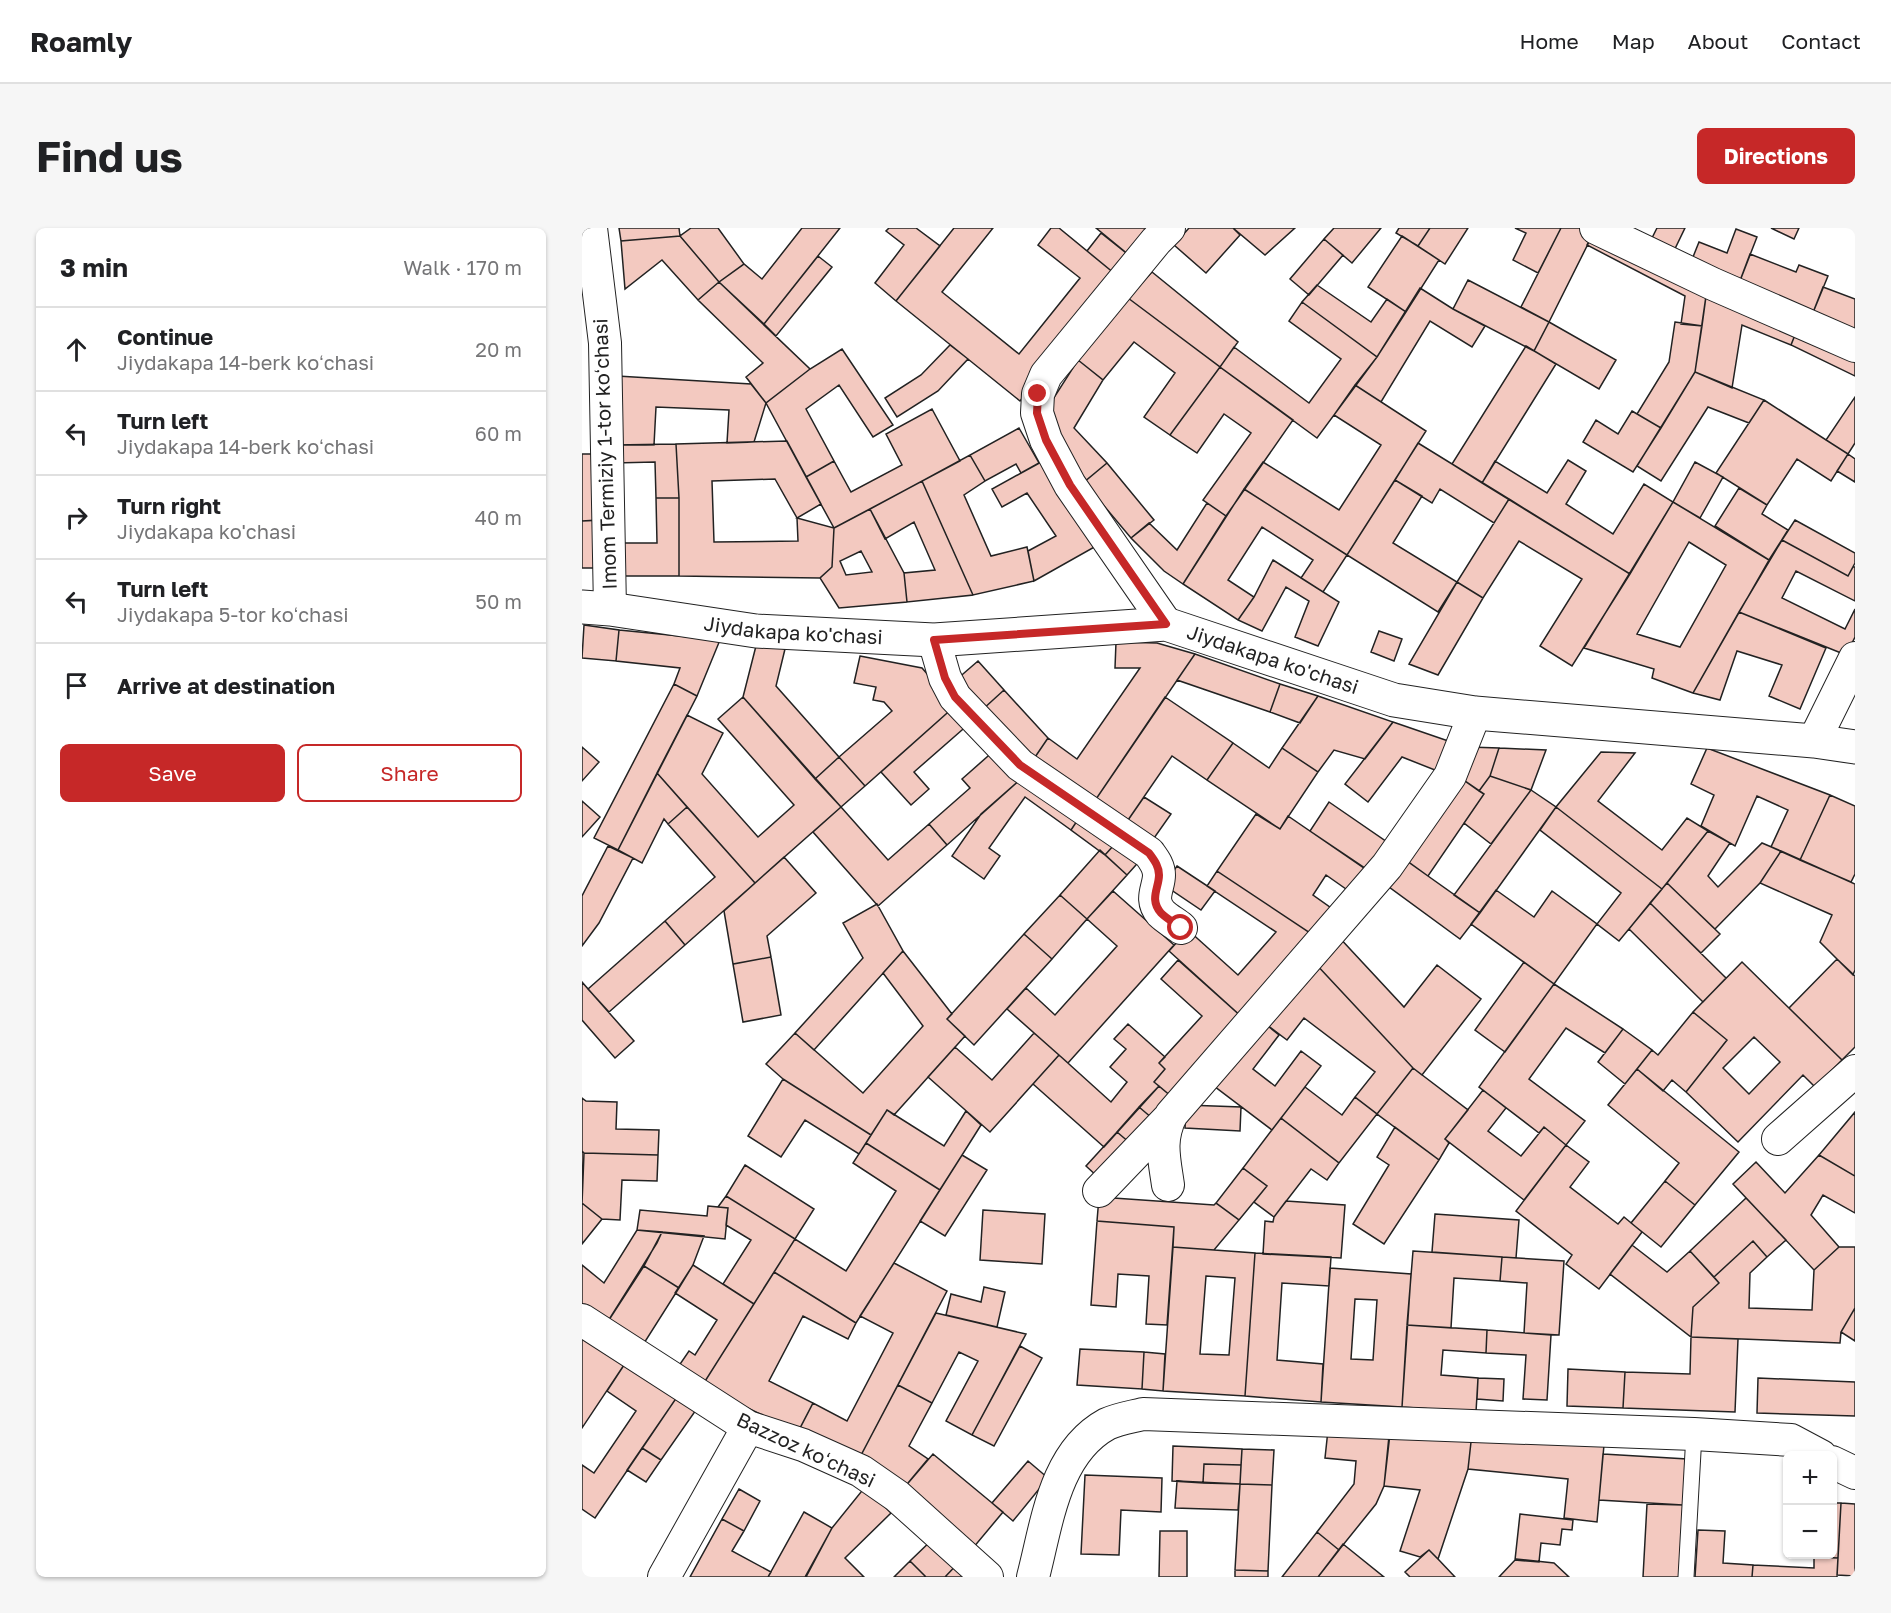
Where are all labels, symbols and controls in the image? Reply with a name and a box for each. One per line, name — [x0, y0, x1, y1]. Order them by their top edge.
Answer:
text: Roamly — [30, 25, 132, 58]
text: Home — [1519, 28, 1579, 54]
text: Map — [1612, 28, 1655, 54]
text: About — [1688, 28, 1748, 54]
text: Contact — [1781, 28, 1861, 54]
button: Directions — [1697, 128, 1855, 184]
text: Find us — [36, 131, 183, 181]
text: 3 min — [60, 252, 128, 283]
text: Walk · 170 m — [403, 255, 522, 279]
street label: Imom Termiziy 1-tor koʻchasi — [587, 318, 621, 590]
text: Continue — [117, 323, 213, 350]
icon: ahead — [60, 333, 93, 366]
text: 20 m — [475, 337, 522, 361]
text: Jiydakapa 14-berk koʻchasi — [117, 350, 374, 374]
route end — [1024, 380, 1050, 406]
text: Turn left — [117, 407, 208, 434]
icon: left — [60, 417, 93, 450]
text: 60 m — [475, 421, 522, 445]
text: Jiydakapa 14-berk koʻchasi — [117, 434, 374, 458]
text: Turn right — [117, 492, 221, 519]
icon: right — [60, 501, 93, 534]
text: 40 m — [475, 505, 522, 529]
text: Jiydakapa ko'chasi — [117, 519, 296, 543]
text: Turn left — [117, 575, 208, 602]
icon: left — [60, 585, 93, 618]
text: 50 m — [475, 589, 522, 613]
text: Jiydakapa 5-tor koʻchasi — [117, 602, 349, 626]
street label: Jiydakapa ko'chasi — [703, 610, 883, 648]
street label: Jiydakapa ko'chasi — [1184, 619, 1362, 698]
icon: arrive — [60, 669, 93, 702]
text: Arrive at destination — [117, 672, 335, 699]
button: Save — [60, 744, 285, 802]
button: Share — [297, 744, 522, 802]
route start — [1167, 914, 1193, 940]
street label: Bazzoz koʻchasi — [733, 1406, 880, 1492]
map controls — [1783, 1451, 1837, 1559]
button: + — [1783, 1451, 1837, 1505]
button: − — [1783, 1505, 1837, 1559]

